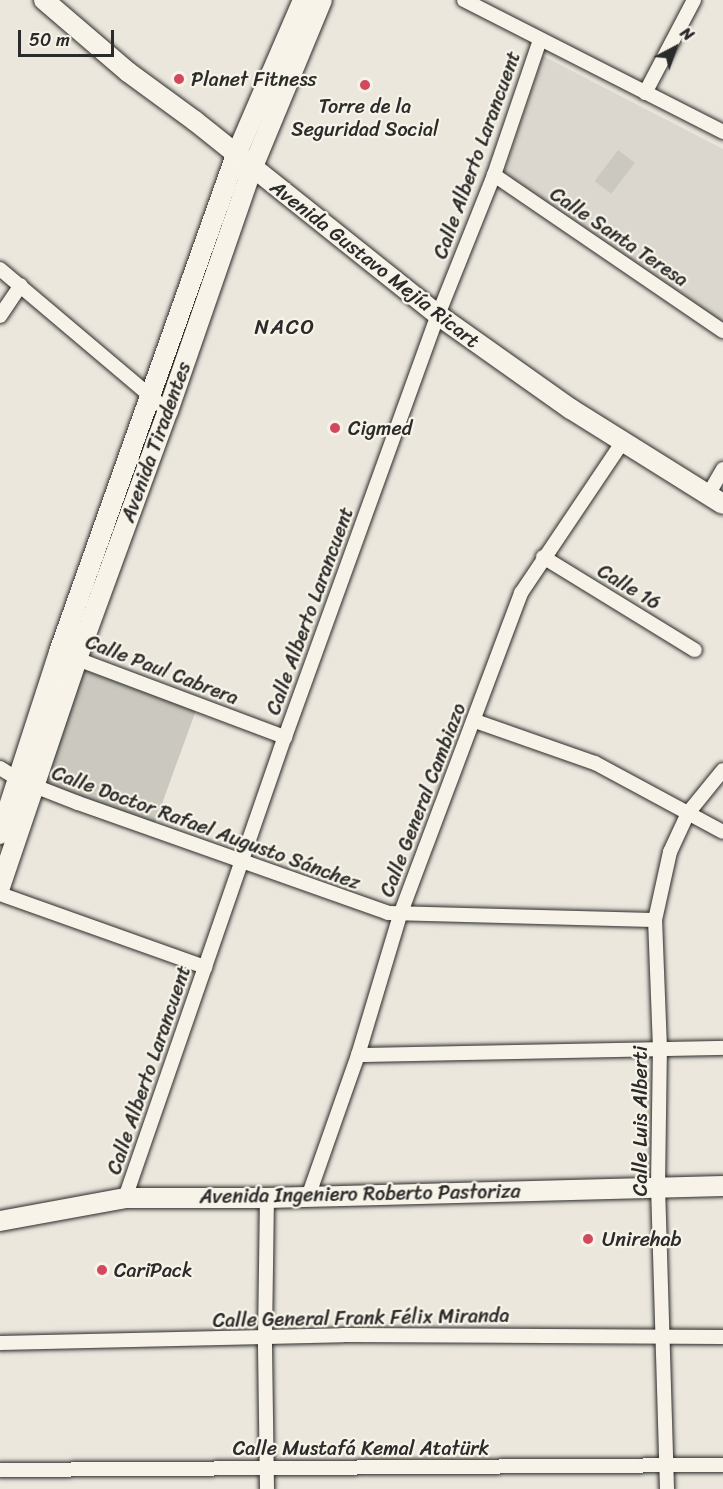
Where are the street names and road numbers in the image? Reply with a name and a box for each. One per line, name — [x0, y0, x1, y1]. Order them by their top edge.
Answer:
street label: Calle Alberto Larancuent — [428, 47, 526, 263]
street label: Avenida Gustavo Mejía Ricart — [266, 175, 484, 353]
street label: Calle Santa Teresa — [544, 181, 694, 293]
street label: Avenida Tiradentes — [116, 359, 196, 525]
street label: Calle Alberto Larancuent — [261, 503, 359, 719]
street label: Calle 16 — [593, 559, 665, 615]
street label: Calle Paul Cabrera — [81, 630, 243, 710]
street label: Calle General Cambiazo — [375, 699, 471, 901]
street label: Calle Doctor Rafael Augusto Sánchez — [49, 761, 363, 895]
street label: Calle Alberto Larancuent — [102, 962, 196, 1178]
street label: Calle Luis Alberti — [628, 1045, 652, 1197]
street label: Avenida Ingeniero Roberto Pastoriza — [199, 1179, 521, 1209]
street label: Calle General Frank Félix Miranda — [212, 1303, 510, 1333]
street label: Calle Mustafá Kemal Atatürk — [232, 1436, 490, 1460]

